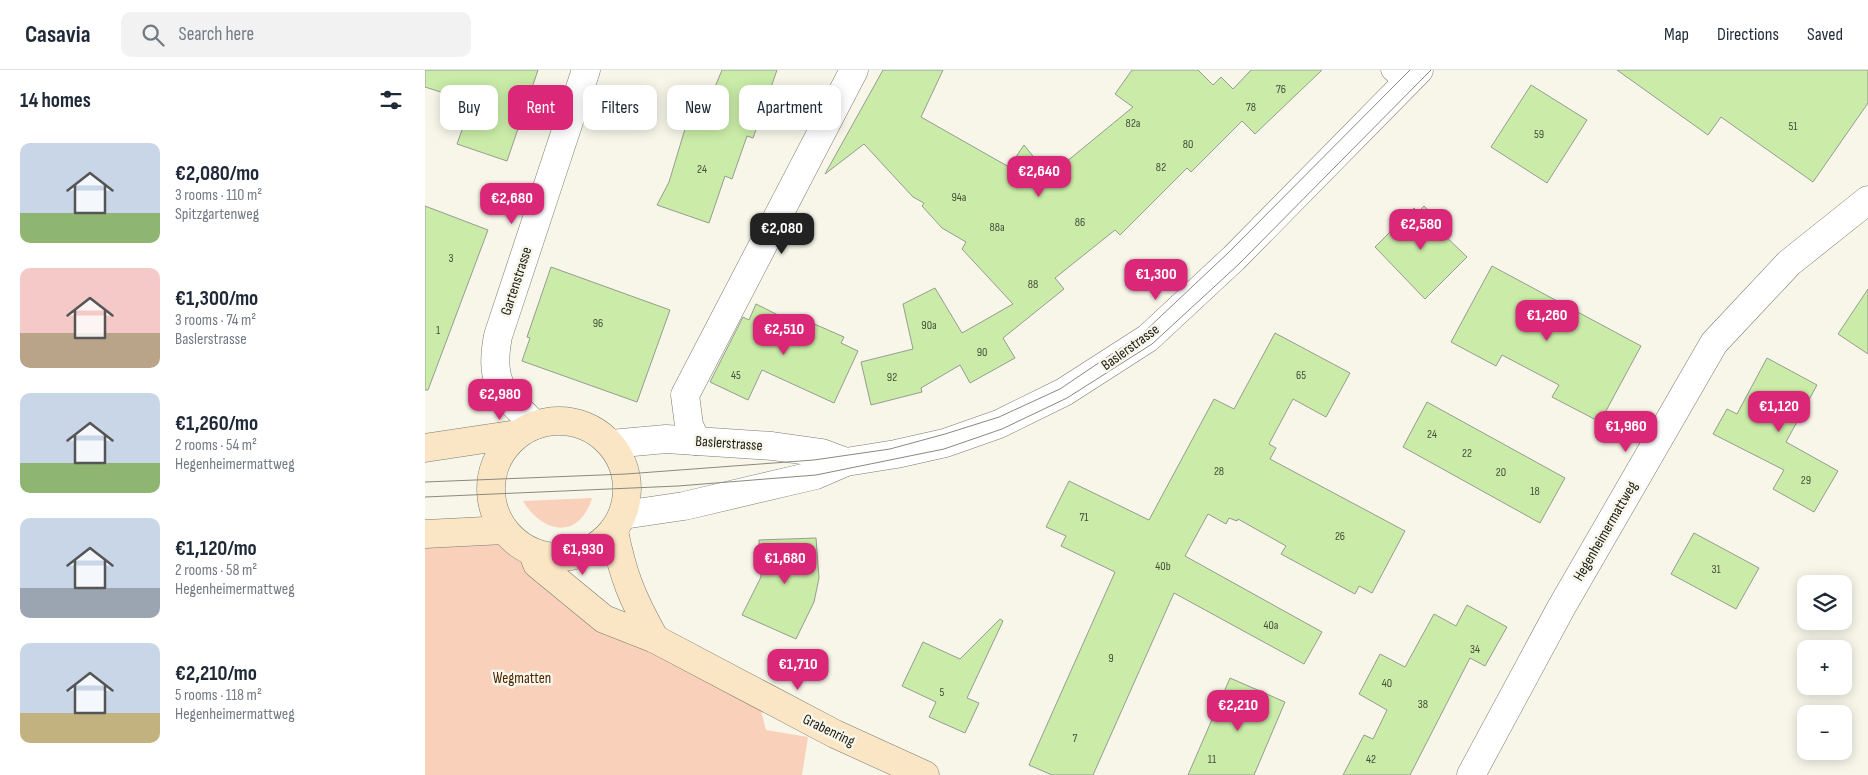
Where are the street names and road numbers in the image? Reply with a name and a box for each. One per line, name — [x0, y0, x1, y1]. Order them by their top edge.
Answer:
street label: Gartenstrasse — [496, 244, 536, 318]
street label: Baslerstrasse — [1098, 320, 1163, 375]
street label: Baslerstrasse — [695, 432, 763, 455]
street label: Hegenheimermattweg — [1569, 478, 1642, 585]
street label: Grabenring — [800, 710, 858, 751]

